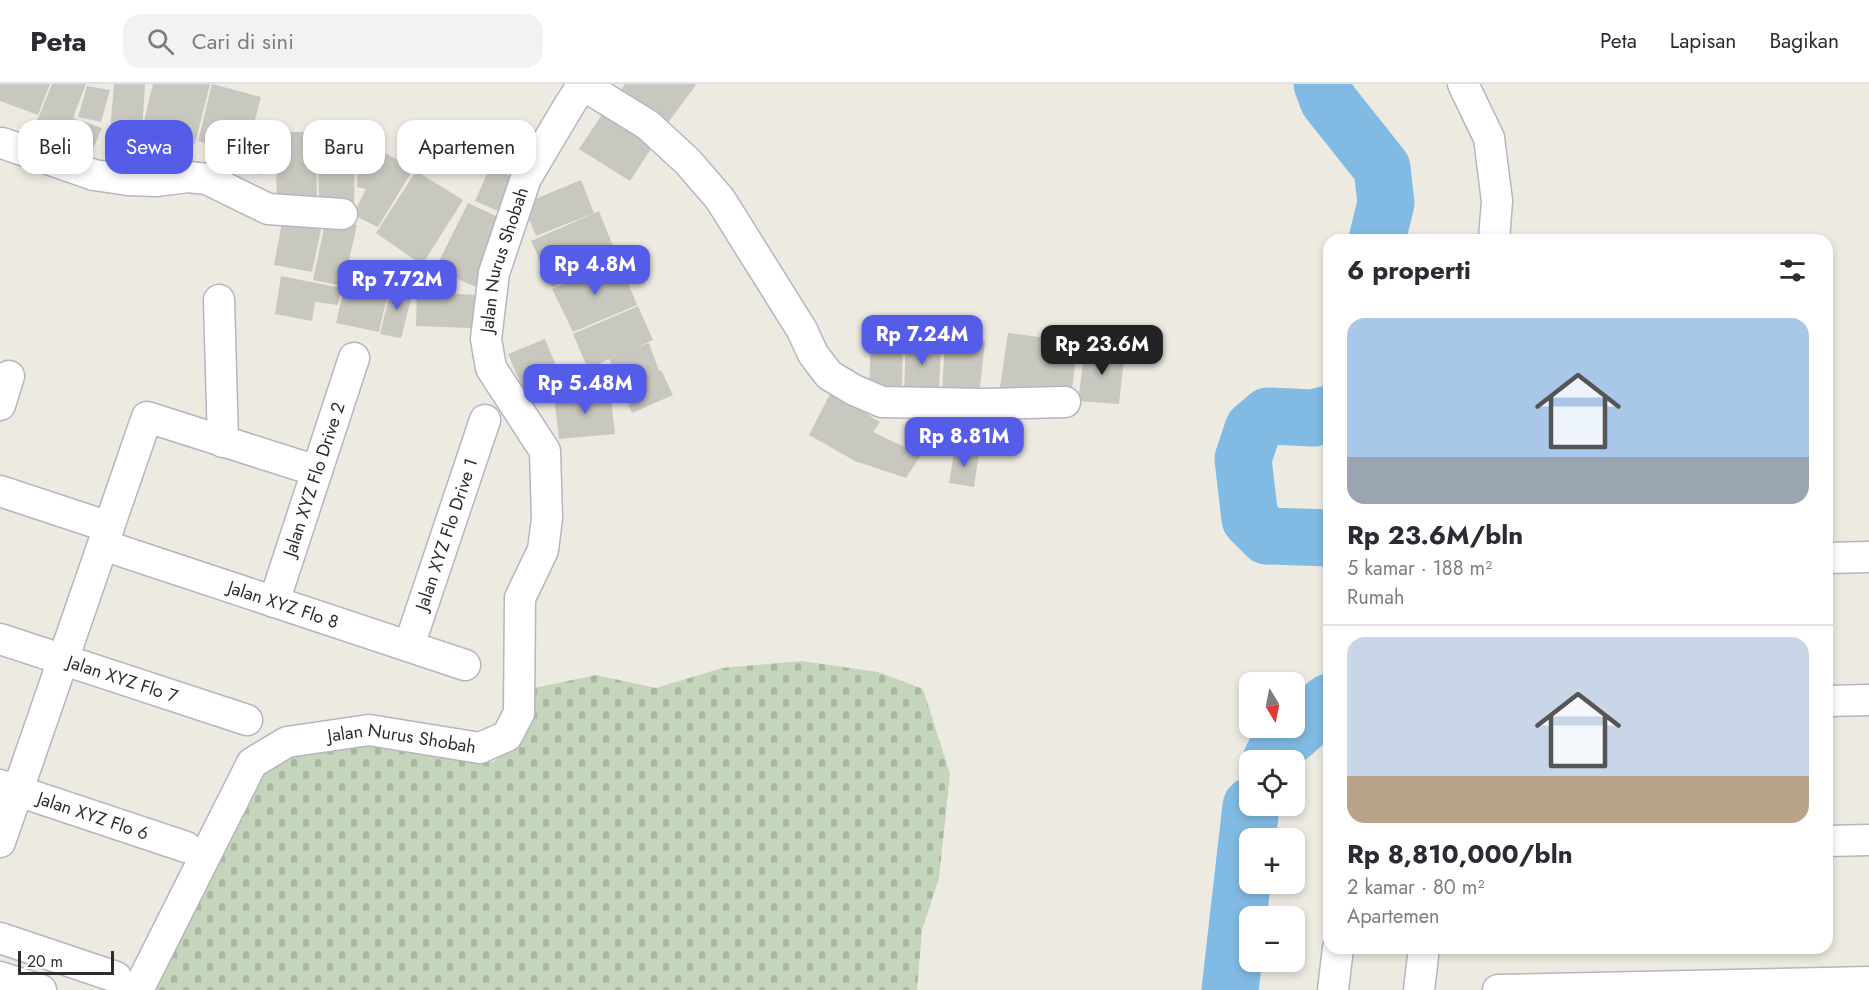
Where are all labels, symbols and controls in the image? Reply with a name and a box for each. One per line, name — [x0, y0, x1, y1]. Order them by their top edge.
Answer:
search box — [123, 14, 543, 68]
text: Peta — [30, 21, 87, 62]
icon: search — [144, 25, 177, 58]
text: Cari di sini — [192, 25, 294, 57]
text: Peta — [1600, 26, 1637, 56]
text: Lapisan — [1670, 26, 1736, 56]
text: Bagikan — [1769, 26, 1839, 56]
chip: Beli — [18, 120, 93, 174]
chip: Sewa — [105, 120, 193, 174]
chip: Filter — [205, 120, 291, 174]
chip: Baru — [303, 120, 385, 174]
chip: Apartemen — [397, 120, 536, 174]
street label: Jalan Nurus Shobah — [474, 184, 535, 336]
pin: Rp 4.8M — [540, 245, 650, 296]
text: Rp 4.8M — [554, 250, 636, 279]
text: 6 properti — [1347, 251, 1471, 289]
icon: filters — [1776, 254, 1809, 287]
pin: Rp 7.72M — [335, 260, 459, 311]
text: Rp 7.72M — [352, 265, 442, 294]
pin: Rp 7.24M — [860, 315, 984, 366]
text: Rp 7.24M — [876, 320, 968, 349]
pin: Rp 23.6M — [1040, 325, 1164, 376]
text: Rp 23.6M — [1055, 330, 1149, 359]
icon: home — [1524, 357, 1632, 465]
pin: Rp 5.48M — [523, 364, 647, 415]
text: Rp 5.48M — [538, 369, 632, 398]
street label: Jalan XYZ Flo Drive 2 — [276, 399, 352, 562]
pin: Rp 8.81M — [902, 417, 1026, 468]
text: Rp 8.81M — [919, 422, 1009, 451]
street label: Jalan XYZ Flo Drive 1 — [408, 455, 484, 616]
text: Rp 23.6M/bln — [1347, 516, 1523, 554]
text: 5 kamar · 188 m² — [1347, 554, 1492, 583]
street label: Jalan XYZ Flo 8 — [223, 574, 342, 635]
text: Rumah — [1347, 583, 1404, 612]
street label: Jalan XYZ Flo 7 — [62, 648, 182, 710]
north arrow — [1239, 672, 1305, 738]
map controls — [1239, 672, 1305, 972]
icon: home — [1524, 676, 1632, 784]
street label: Jalan Nurus Shobah — [324, 717, 478, 760]
button: locate — [1239, 750, 1305, 816]
street label: Jalan XYZ Flo 6 — [32, 785, 152, 847]
button: + — [1239, 828, 1305, 894]
text: Rp 8,810,000/bln — [1347, 835, 1573, 873]
text: 2 kamar · 80 m² — [1347, 873, 1484, 902]
text: Apartemen — [1347, 902, 1440, 931]
button: − — [1239, 906, 1305, 972]
scale bar — [18, 948, 114, 976]
text: 20 m — [27, 950, 63, 973]

